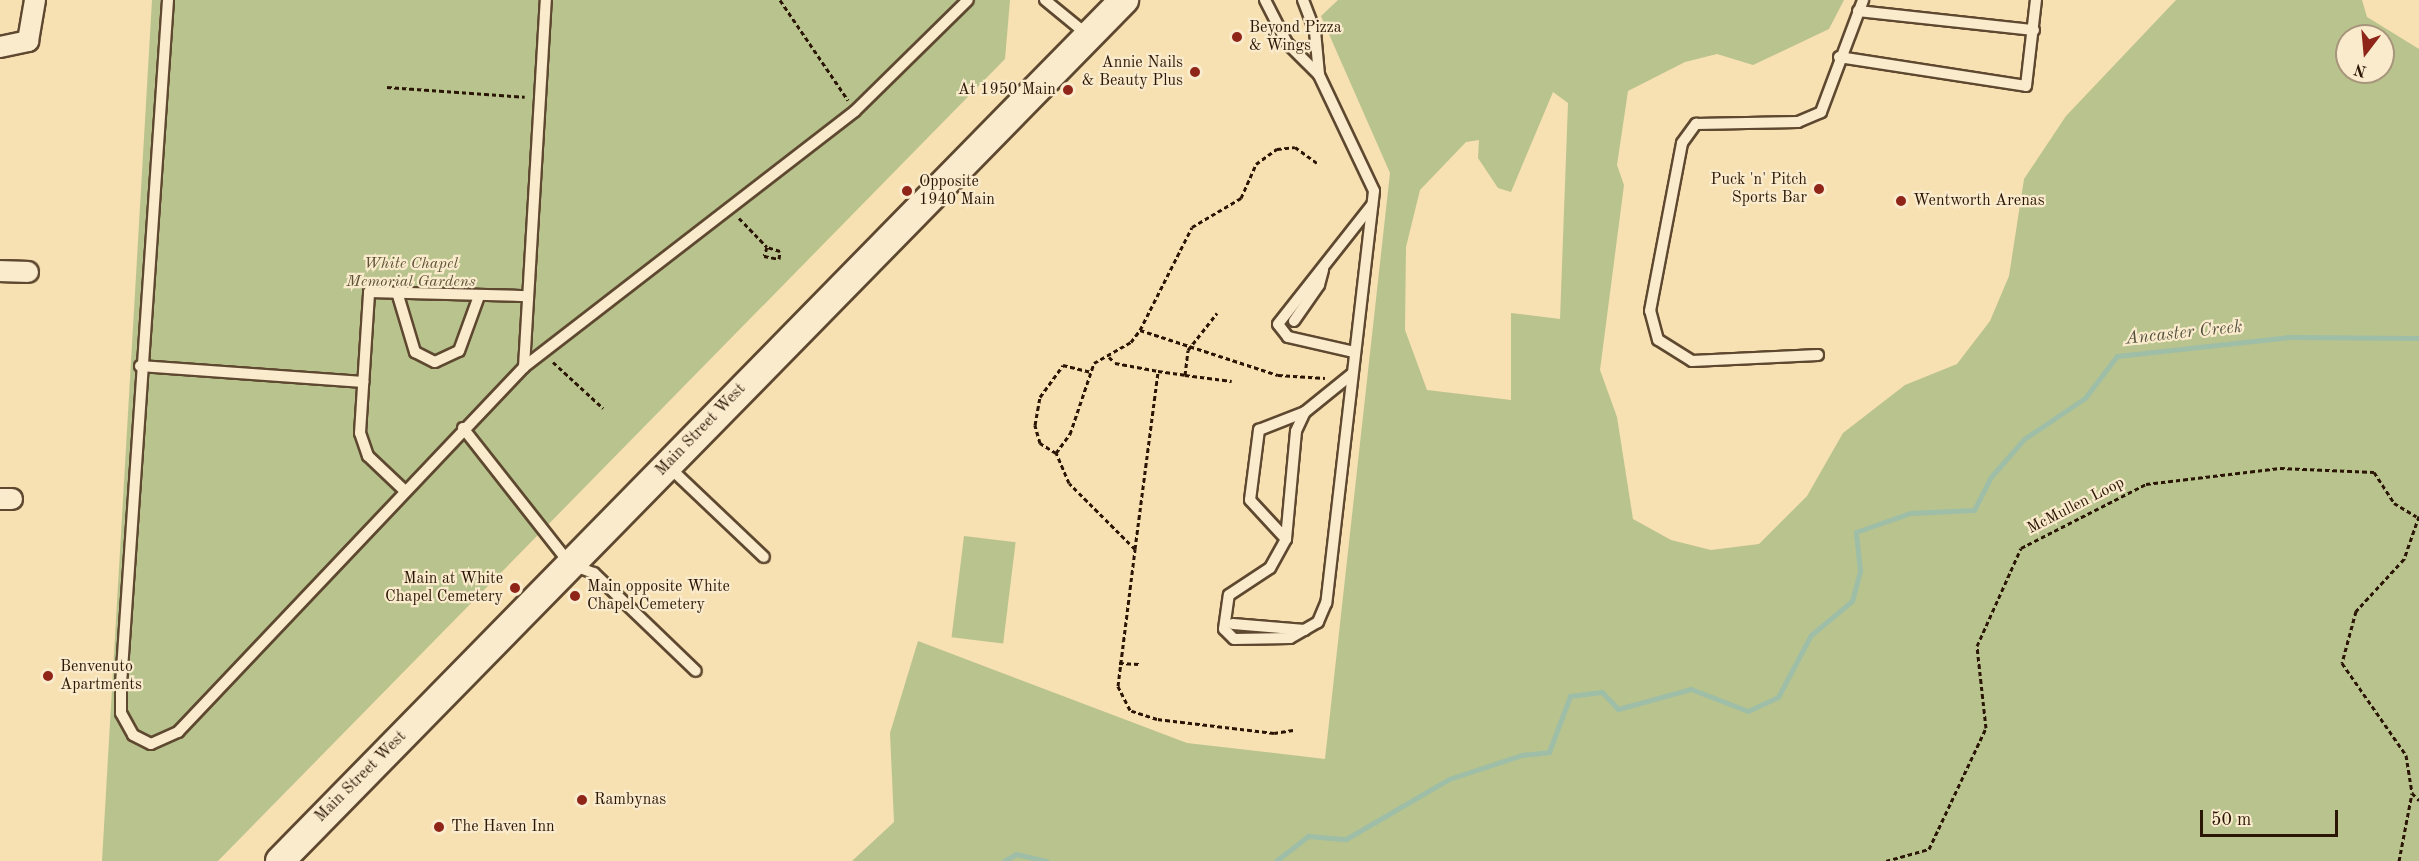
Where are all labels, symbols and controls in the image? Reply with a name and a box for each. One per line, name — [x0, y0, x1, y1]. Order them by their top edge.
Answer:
place label: Beyond Pizza & Wings — [1249, 18, 1342, 56]
north arrow — [2335, 24, 2395, 84]
marker: Beyond Pizza & Wings — [1230, 30, 1244, 44]
place label: Annie Nails & Beauty Plus — [1082, 53, 1183, 91]
text: N — [2353, 60, 2369, 79]
marker: Annie Nails & Beauty Plus — [1188, 65, 1202, 79]
place label: At 1950 Main — [958, 80, 1056, 100]
marker: At 1950 Main — [1061, 83, 1075, 97]
place label: Puck 'n' Pitch Sports Bar — [1711, 170, 1807, 208]
place label: Opposite 1940 Main — [919, 172, 995, 210]
marker: Puck 'n' Pitch Sports Bar — [1812, 182, 1826, 196]
marker: Opposite 1940 Main — [900, 184, 914, 198]
place label: Wentworth Arenas — [1913, 191, 2045, 211]
marker: Wentworth Arenas — [1894, 194, 1908, 208]
park label: White Chapel Memorial Gardens — [346, 254, 476, 292]
water label: Ancaster Creek — [2124, 316, 2244, 350]
street label: Main Street West — [652, 380, 750, 480]
street label: McMullen Loop — [2024, 473, 2128, 539]
place label: Main at White Chapel Cemetery — [385, 569, 503, 607]
place label: Main opposite White Chapel Cemetery — [587, 577, 730, 615]
marker: Main at White Chapel Cemetery — [508, 581, 522, 595]
marker: Main opposite White Chapel Cemetery — [568, 589, 582, 603]
place label: Benvenuto Apartments — [60, 657, 142, 695]
marker: Benvenuto Apartments — [41, 669, 55, 683]
street label: Main Street West — [311, 727, 411, 827]
place label: Rambynas — [594, 790, 666, 810]
marker: Rambynas — [575, 793, 589, 807]
scale bar — [2203, 798, 2341, 836]
text: 50 m — [2211, 811, 2251, 829]
place label: The Haven Inn — [451, 817, 555, 837]
marker: The Haven Inn — [432, 820, 446, 834]

